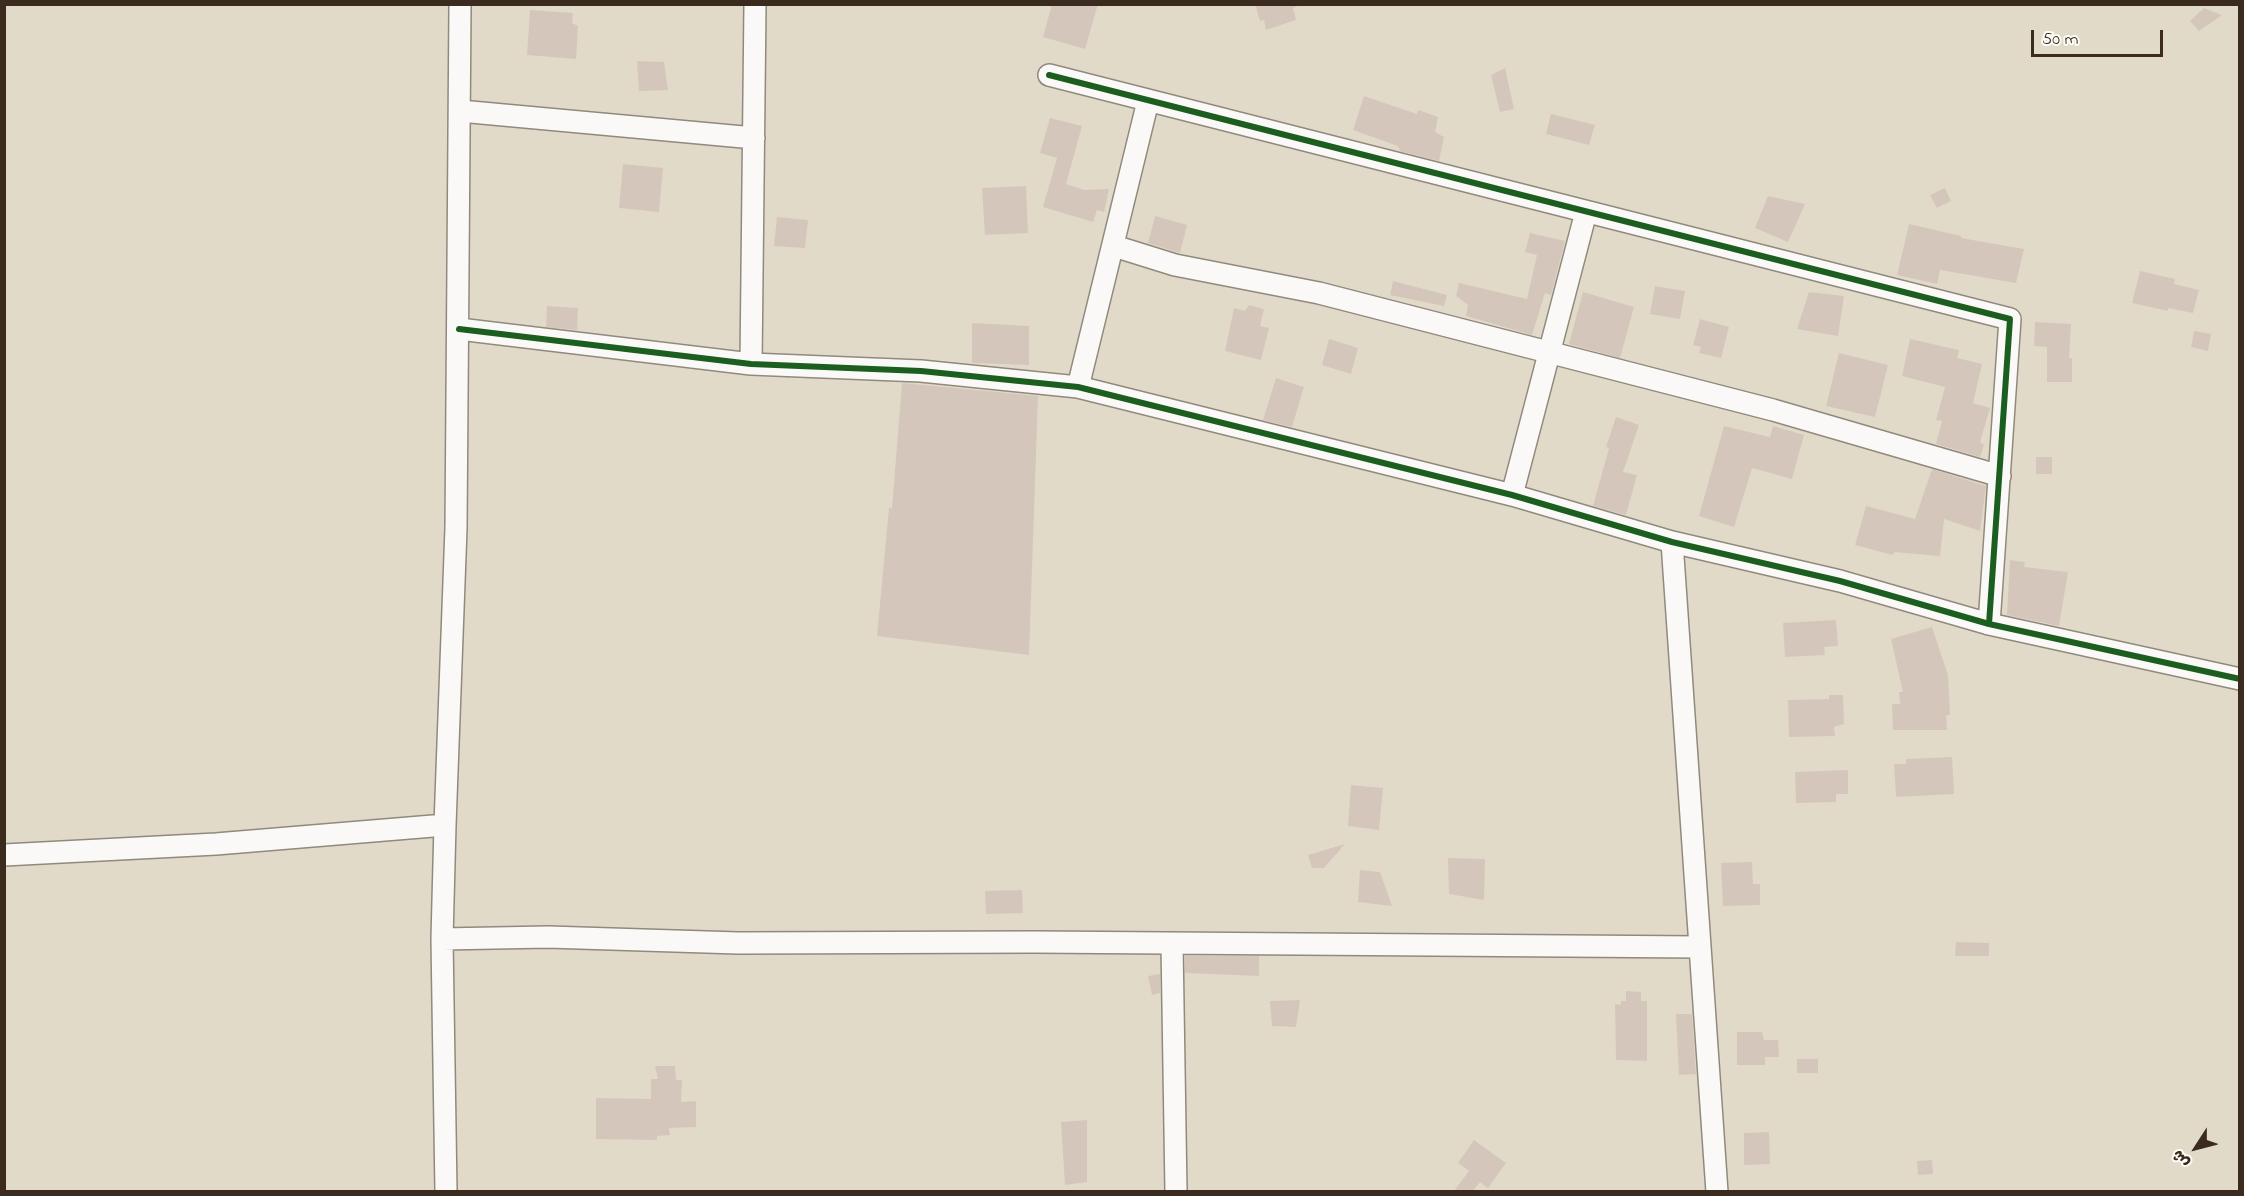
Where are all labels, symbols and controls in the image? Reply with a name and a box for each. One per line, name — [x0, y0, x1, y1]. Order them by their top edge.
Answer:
scale bar — [2034, 18, 2166, 56]
text: 50 m — [2042, 27, 2079, 53]
north arrow — [2166, 1118, 2226, 1178]
text: ش — [2167, 1144, 2196, 1173]

